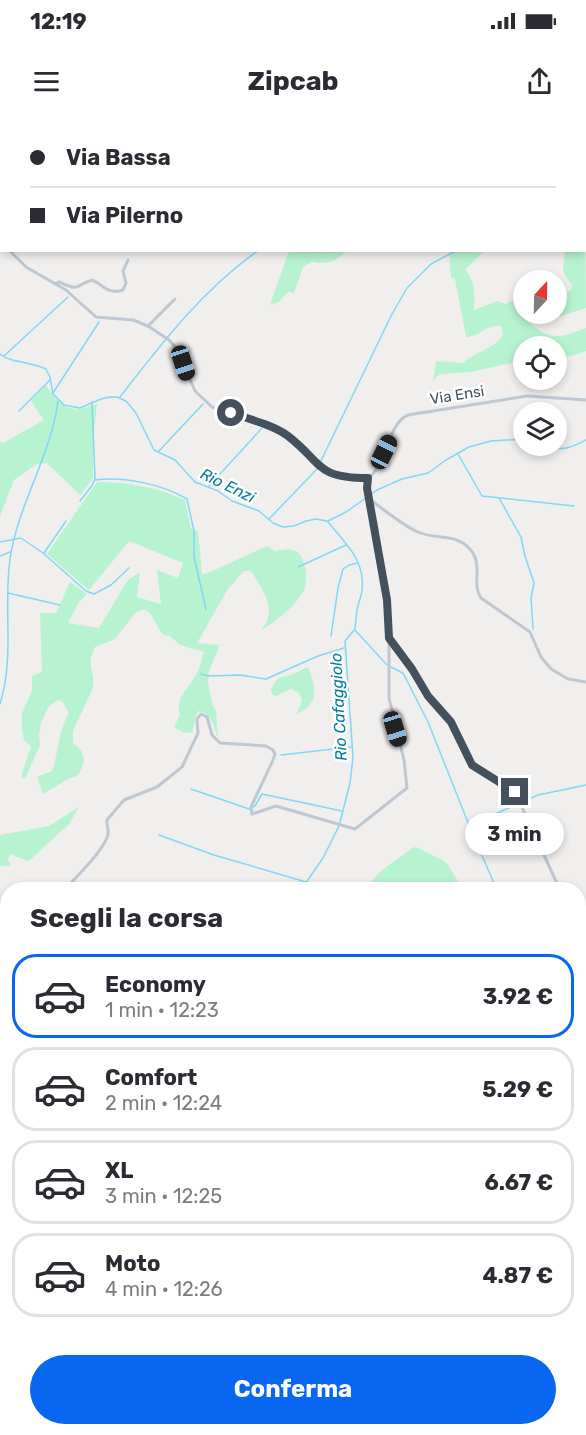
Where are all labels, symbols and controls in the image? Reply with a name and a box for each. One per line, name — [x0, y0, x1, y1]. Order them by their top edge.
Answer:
text: 12:19 — [30, 8, 87, 35]
icon: menu — [30, 65, 63, 98]
text: Zipcab — [247, 65, 339, 97]
icon: share — [523, 65, 556, 98]
text: Via Bassa — [66, 144, 171, 171]
text: Via Pilerno — [66, 202, 183, 229]
north arrow — [513, 270, 567, 324]
map controls — [513, 270, 567, 456]
button: locate — [513, 336, 567, 390]
car — [169, 343, 197, 383]
street label: Via Ensi — [429, 382, 485, 408]
route start — [217, 399, 244, 426]
button: layers — [513, 402, 567, 456]
car — [368, 432, 400, 472]
water label: Rio Enzi — [197, 464, 259, 507]
water label: Rio Cafaggiolo — [326, 652, 351, 761]
car — [381, 709, 409, 749]
route end — [501, 778, 528, 805]
callout: 3 min — [466, 813, 564, 855]
text: 3 min — [487, 822, 542, 846]
text: Scegli la corsa — [30, 902, 223, 934]
icon: car — [33, 969, 87, 1023]
text: Economy — [105, 971, 206, 998]
text: 3.92 € — [483, 983, 553, 1010]
text: 1 min · 12:23 — [105, 998, 219, 1022]
icon: car — [33, 1062, 87, 1116]
text: Comfort — [105, 1064, 197, 1091]
text: 5.29 € — [482, 1076, 553, 1103]
text: 2 min · 12:24 — [105, 1091, 222, 1115]
icon: car — [33, 1155, 87, 1209]
text: XL — [105, 1157, 133, 1184]
text: 6.67 € — [484, 1169, 553, 1196]
text: 3 min · 12:25 — [105, 1184, 222, 1208]
icon: car — [33, 1248, 87, 1302]
text: Moto — [105, 1250, 160, 1277]
text: 4.87 € — [483, 1262, 553, 1289]
text: 4 min · 12:26 — [105, 1277, 223, 1301]
button: Conferma — [30, 1355, 556, 1424]

